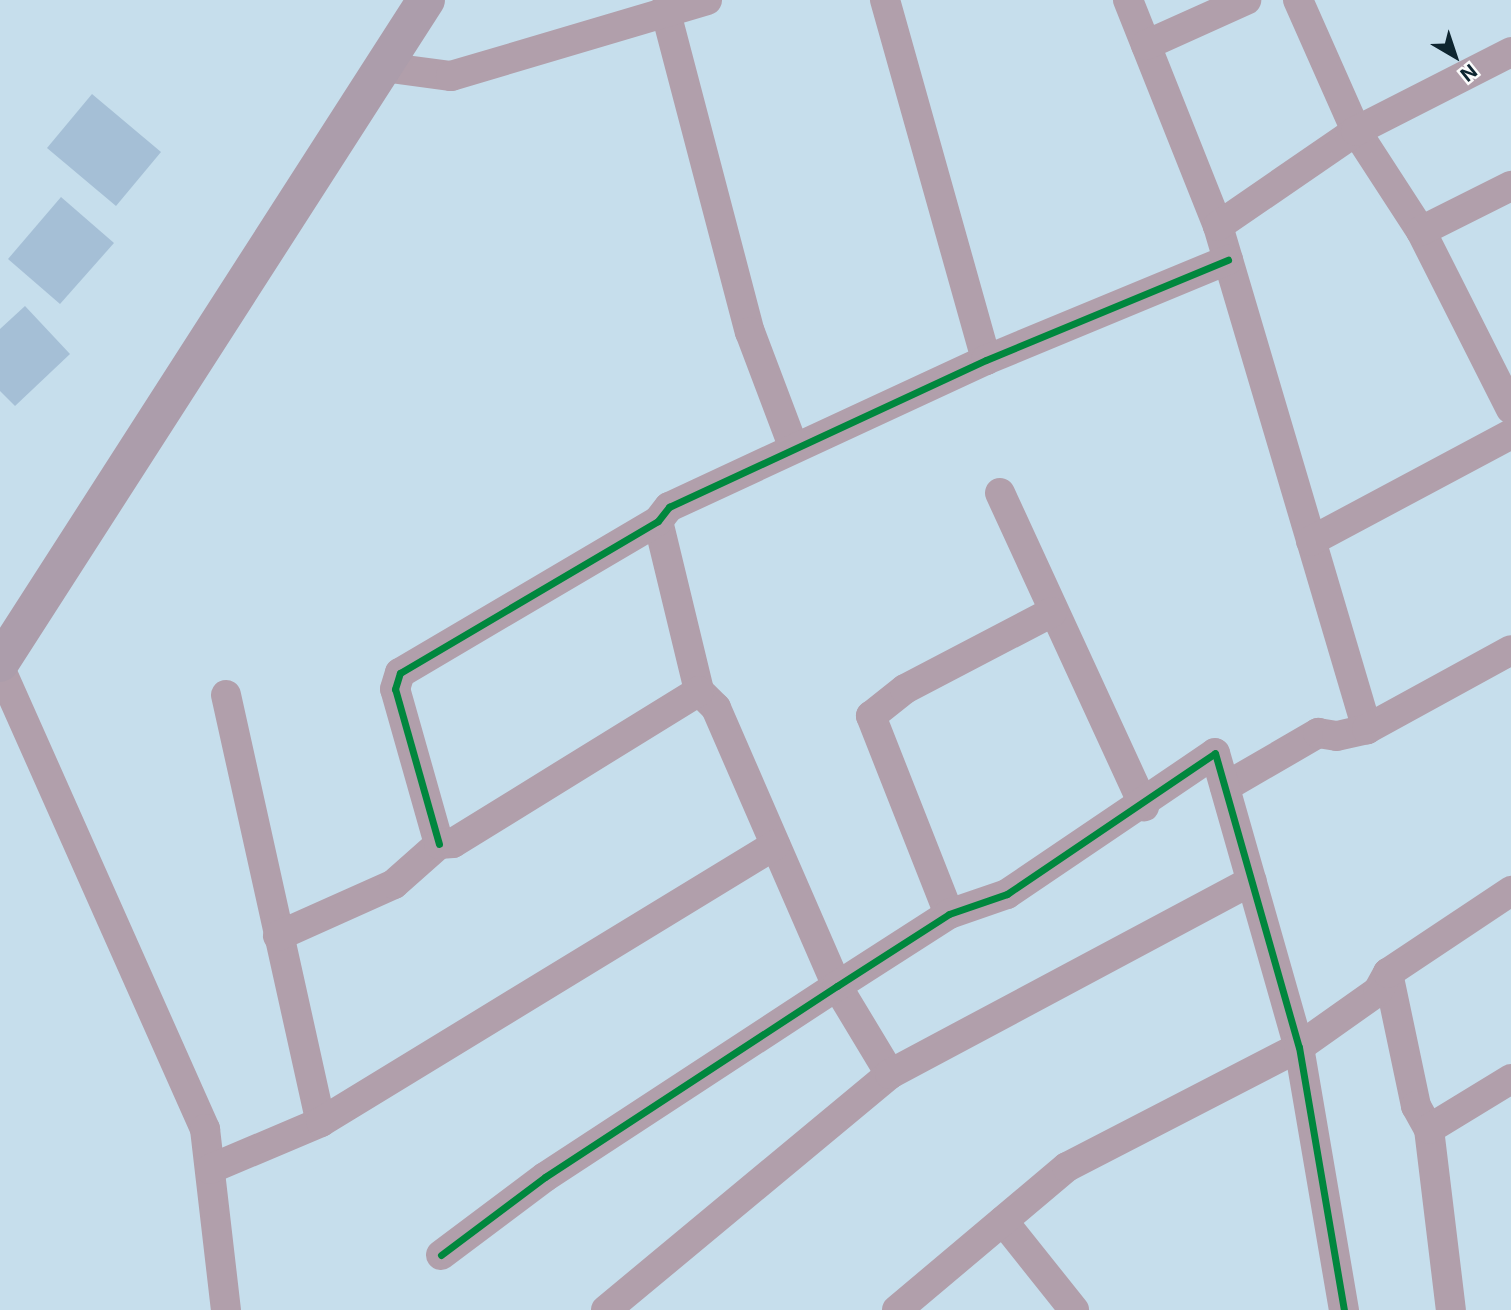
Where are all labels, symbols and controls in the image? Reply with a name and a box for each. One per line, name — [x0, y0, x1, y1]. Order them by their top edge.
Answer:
north arrow — [1420, 21, 1490, 91]
text: N — [1456, 59, 1481, 86]

